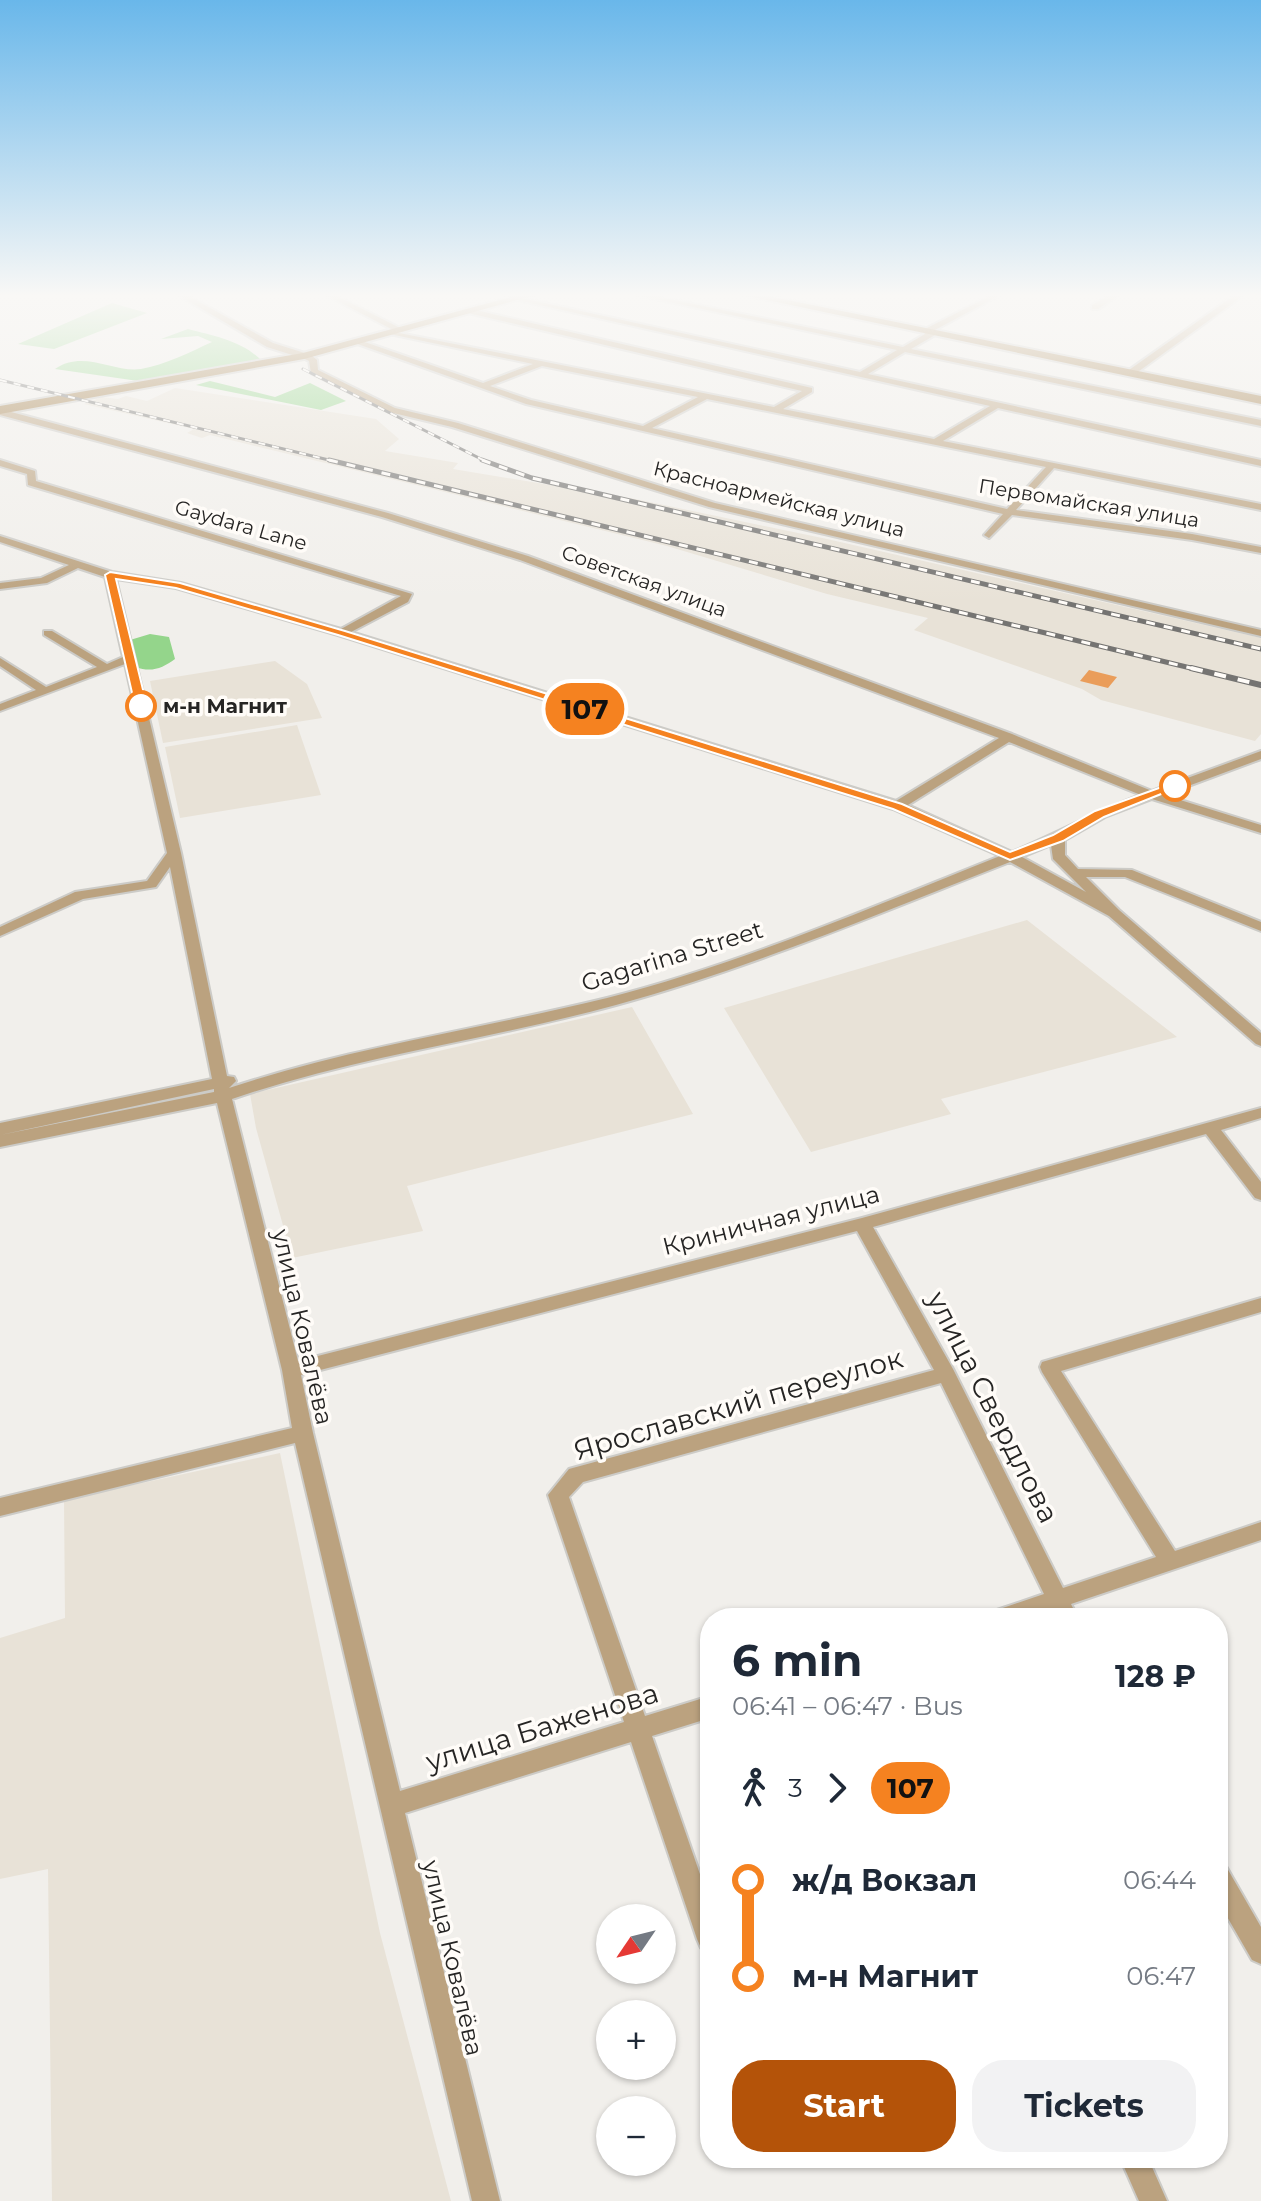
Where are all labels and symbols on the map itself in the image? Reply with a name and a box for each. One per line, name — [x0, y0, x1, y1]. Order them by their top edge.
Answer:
street label: Красноармейская улица — [651, 456, 907, 542]
street label: Первомайская улица — [977, 474, 1201, 532]
street label: Gaydara Lane — [172, 495, 310, 555]
street label: Советская улица — [558, 540, 730, 622]
line badge: 107 — [539, 683, 631, 735]
marker: м-н Магнит — [126, 691, 156, 721]
place label: м-н Магнит — [163, 694, 287, 718]
unlabelled marker — [1160, 771, 1190, 801]
street label: Gagarina Street — [578, 915, 767, 997]
street label: Криничная улица — [659, 1179, 883, 1261]
street label: улица Ковалёва — [266, 1225, 340, 1428]
street label: улица Свердлова — [919, 1285, 1066, 1528]
street label: Ярославский переулок — [569, 1341, 907, 1467]
street label: улица Баженова — [421, 1675, 662, 1779]
street label: улица Ковалёва — [416, 1856, 490, 2059]
north arrow — [596, 1904, 676, 1984]

